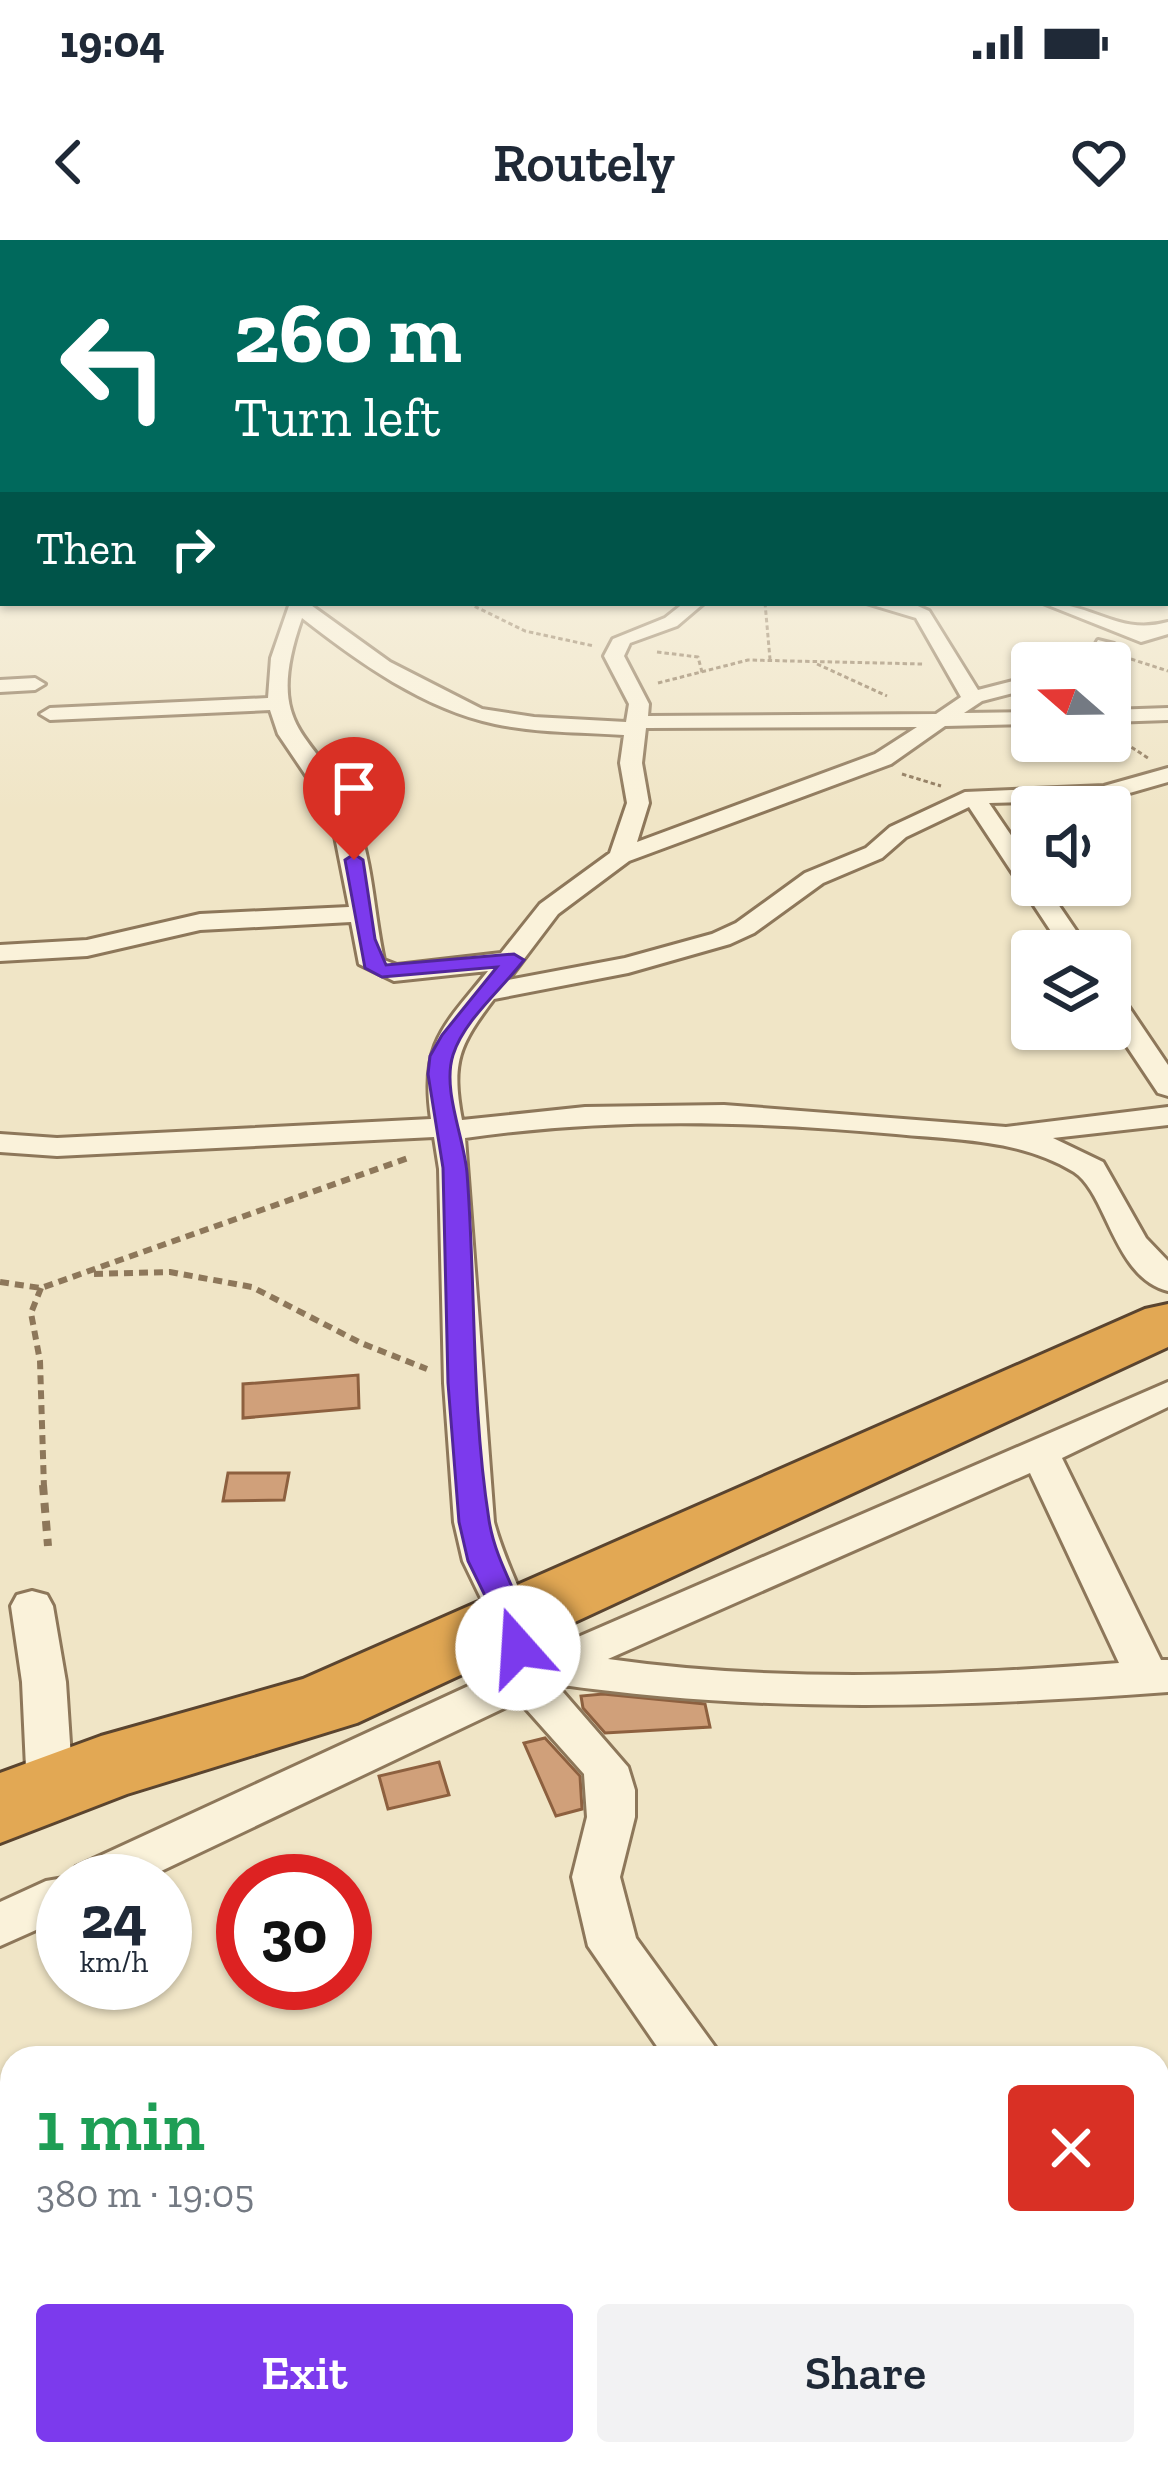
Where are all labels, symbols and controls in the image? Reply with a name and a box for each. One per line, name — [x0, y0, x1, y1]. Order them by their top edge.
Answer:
text: 19:04 — [60, 15, 165, 69]
icon: back — [36, 129, 102, 195]
icon: heart — [1066, 129, 1132, 195]
text: Routely — [493, 130, 675, 195]
text: 260 m — [234, 283, 462, 384]
icon: left — [36, 288, 192, 444]
text: Turn left — [234, 385, 441, 450]
icon: right — [160, 516, 226, 582]
text: Then — [36, 522, 136, 576]
north arrow — [1011, 642, 1131, 762]
map controls — [1011, 642, 1131, 1050]
pin — [303, 737, 405, 860]
icon: arrive — [321, 755, 387, 821]
button: sound — [1011, 786, 1131, 906]
button: layers — [1011, 930, 1131, 1050]
position arrow — [455, 1585, 581, 1711]
speed limit sign: 30 — [216, 1854, 372, 2010]
text: 24 — [81, 1881, 147, 1953]
text: km/h — [80, 1944, 148, 1980]
text: 1 min — [36, 2082, 205, 2168]
button: close — [1008, 2085, 1134, 2211]
text: 380 m · 19:05 — [36, 2170, 254, 2217]
button: Exit — [36, 2304, 573, 2442]
button: Share — [597, 2304, 1134, 2442]

